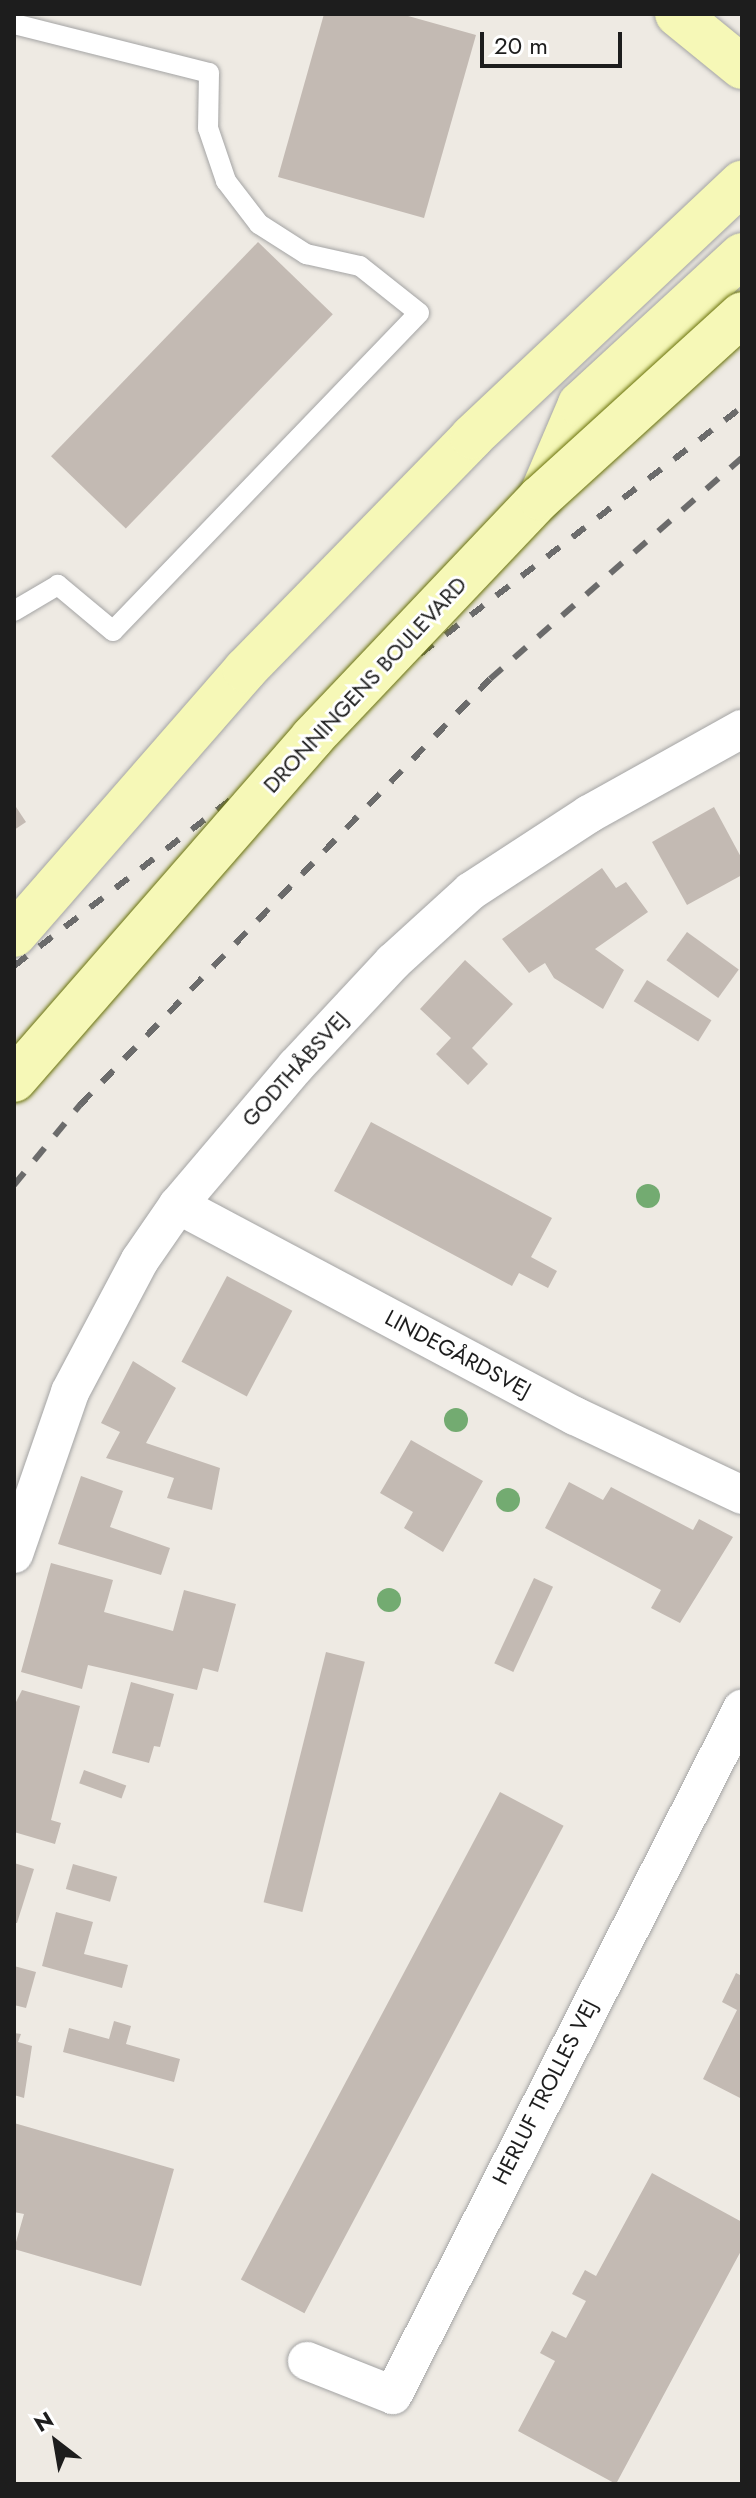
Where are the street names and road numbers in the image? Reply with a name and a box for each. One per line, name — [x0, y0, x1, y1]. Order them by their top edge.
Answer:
street label: DRONNINGENS BOULEVARD — [258, 572, 472, 798]
street label: GODTHÅBSVEJ — [237, 1006, 353, 1132]
street label: LINDEGÅRDSVEJ — [380, 1304, 536, 1404]
street label: HERLUF TROLLES VEJ — [487, 1995, 603, 2189]

